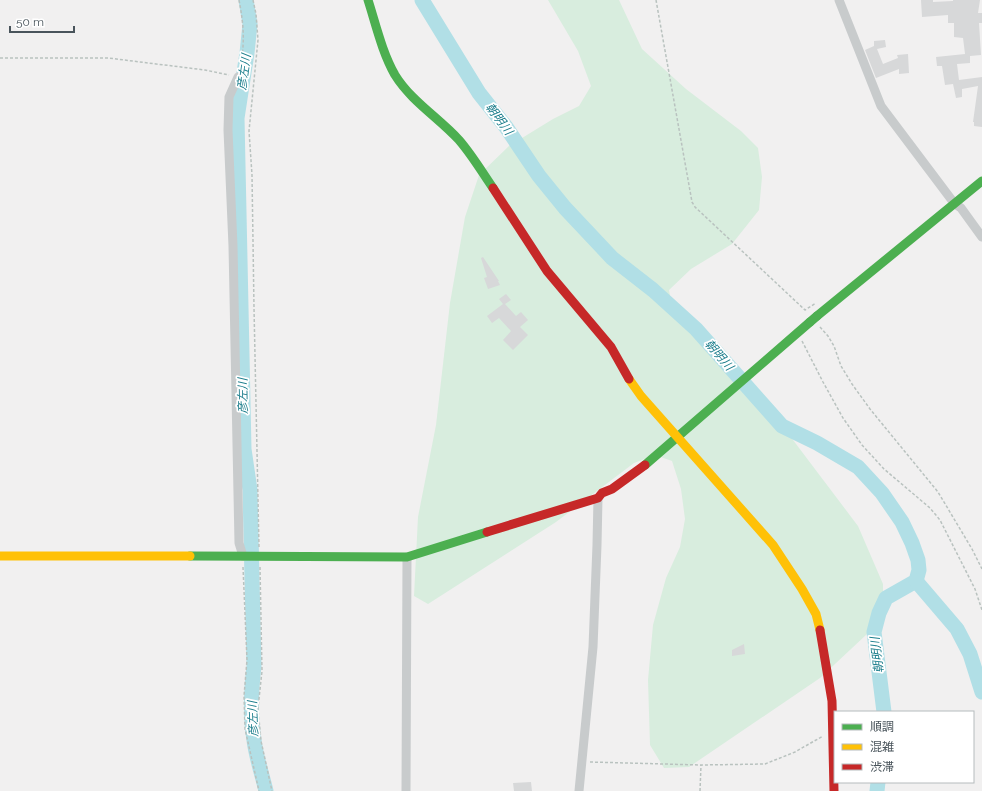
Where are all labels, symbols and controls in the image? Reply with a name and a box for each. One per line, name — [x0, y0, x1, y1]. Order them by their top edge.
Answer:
scale bar — [10, 8, 74, 34]
text: 50 m — [16, 15, 44, 29]
water label: 彦左川 — [235, 51, 254, 91]
water label: 朝明川 — [483, 100, 517, 139]
water label: 朝明川 — [702, 337, 737, 375]
water label: 彦左川 — [236, 376, 250, 414]
water label: 朝明川 — [868, 634, 886, 674]
water label: 彦左川 — [245, 699, 261, 737]
legend — [834, 711, 974, 783]
text: 順調 — [870, 720, 894, 734]
text: 混雑 — [870, 740, 894, 754]
text: 渋滞 — [870, 760, 894, 774]

